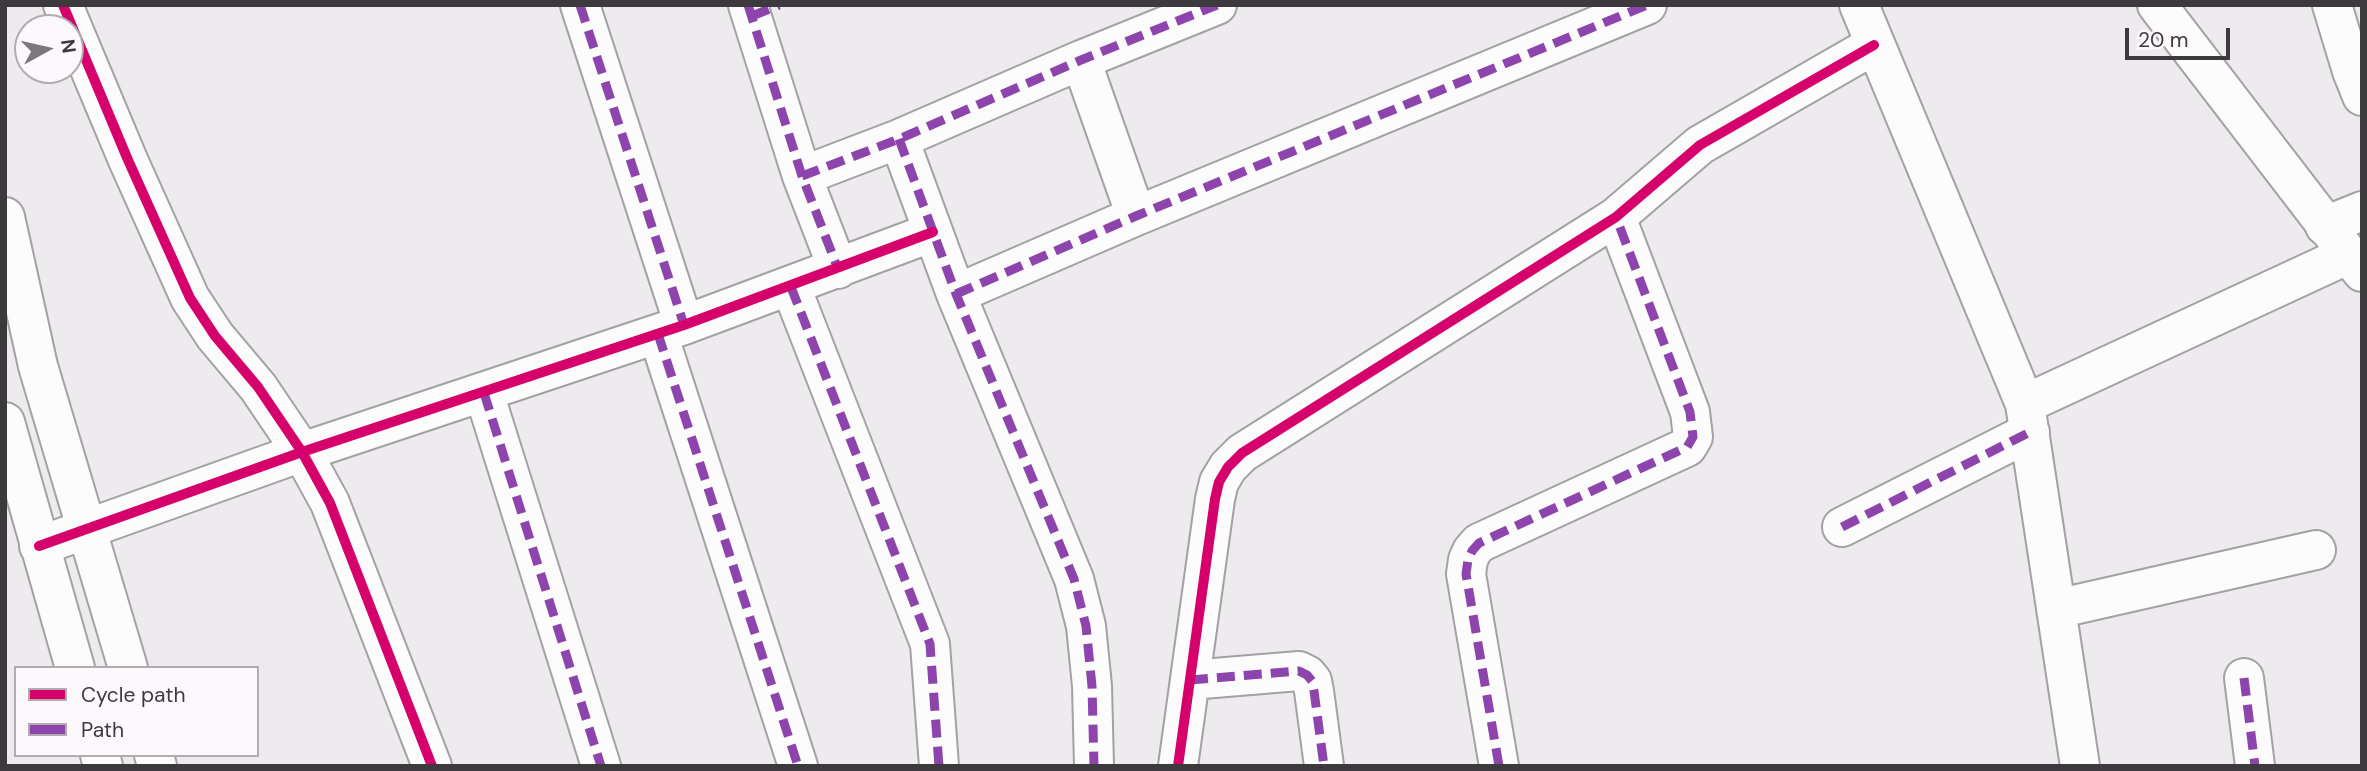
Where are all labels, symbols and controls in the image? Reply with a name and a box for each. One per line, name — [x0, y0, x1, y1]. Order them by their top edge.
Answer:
north arrow — [14, 14, 84, 84]
scale bar — [2129, 14, 2234, 58]
text: 20 m — [2138, 26, 2189, 54]
text: N — [55, 38, 82, 55]
legend — [14, 666, 259, 757]
text: Cycle path — [81, 681, 186, 709]
text: Path — [81, 716, 124, 744]

